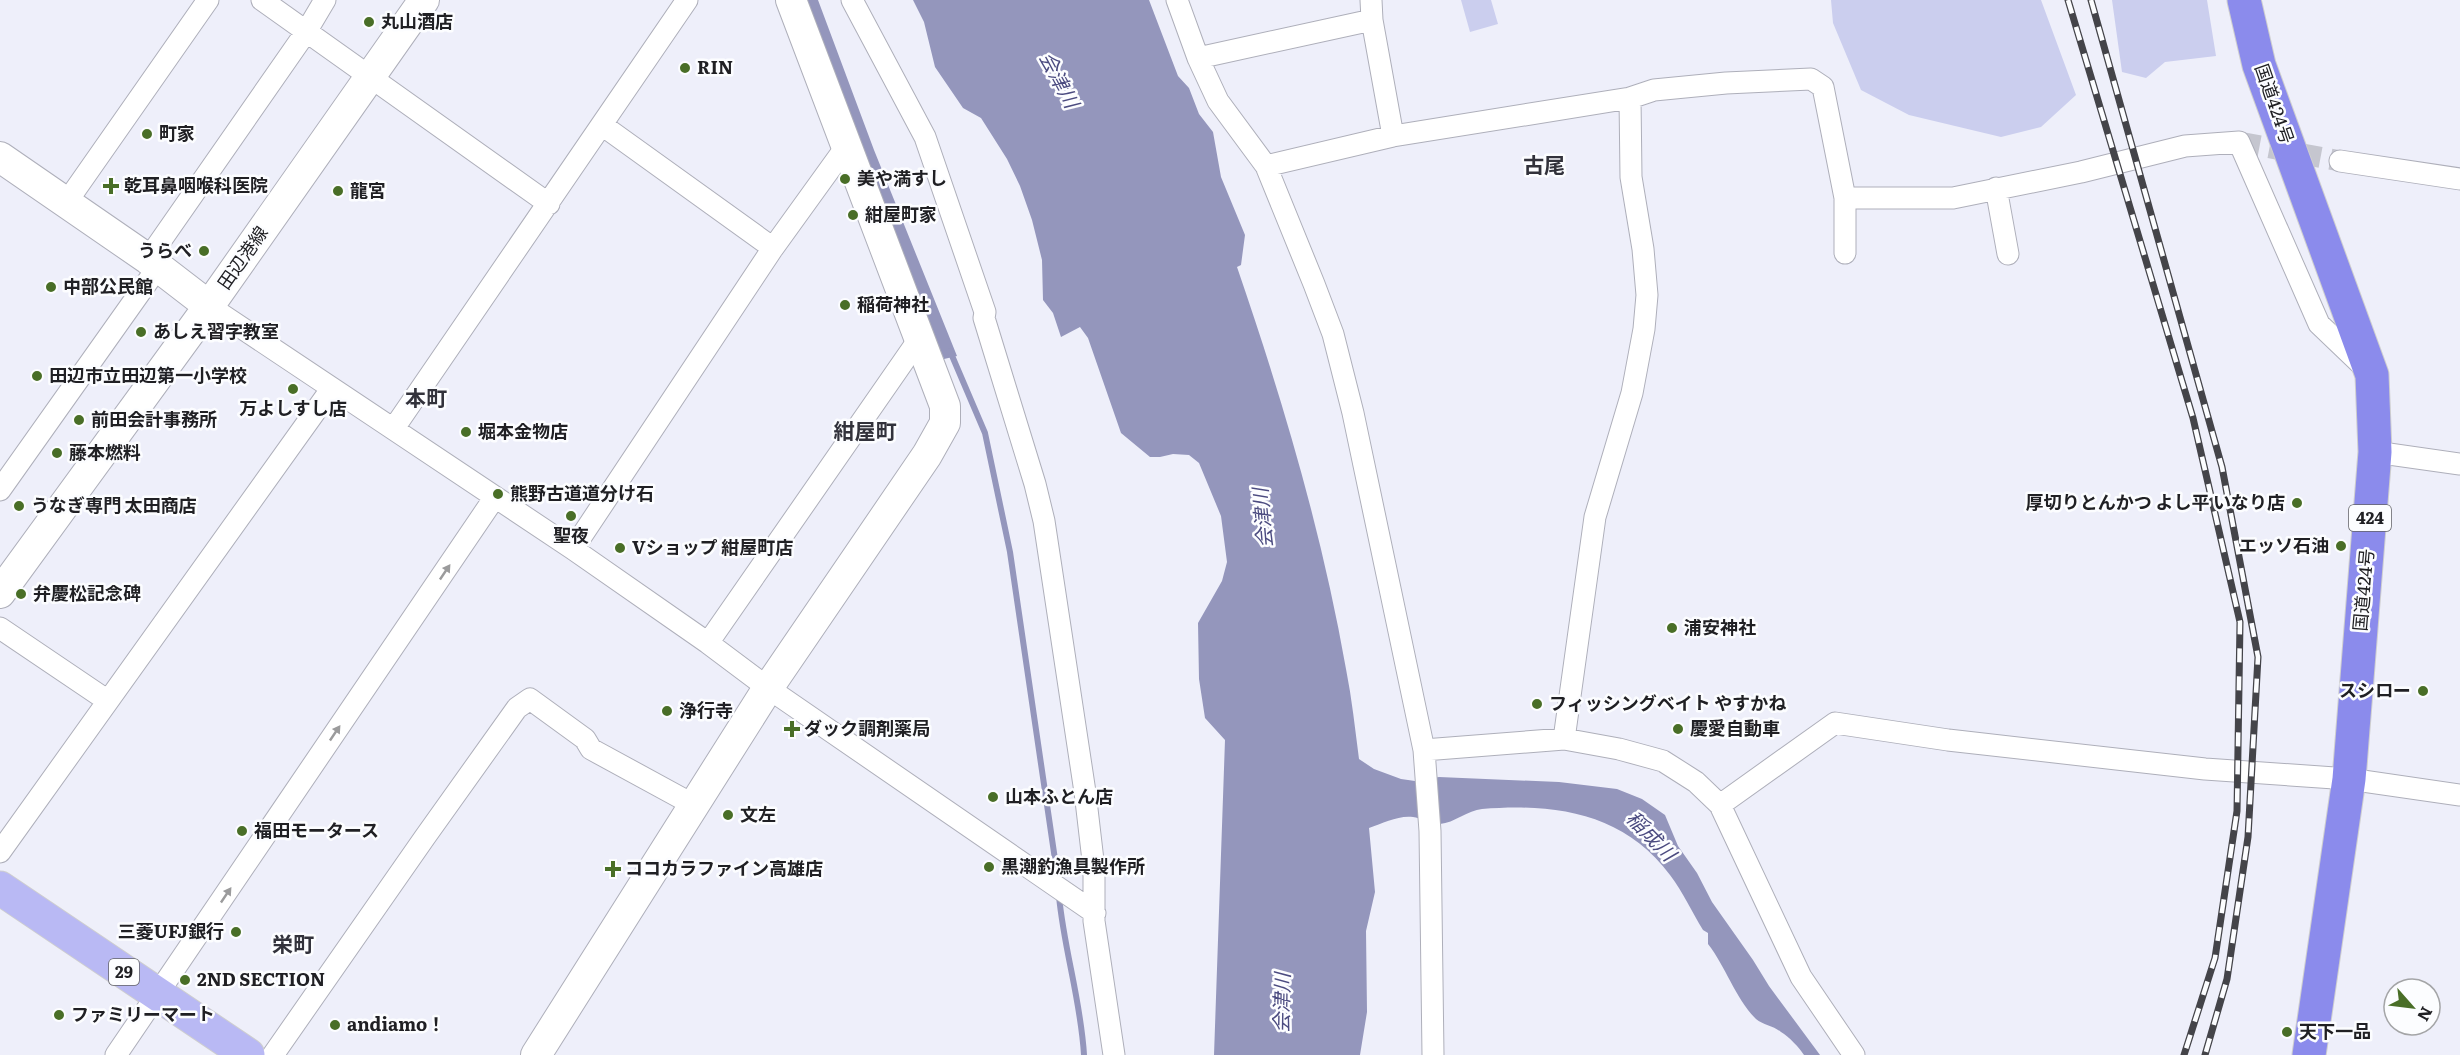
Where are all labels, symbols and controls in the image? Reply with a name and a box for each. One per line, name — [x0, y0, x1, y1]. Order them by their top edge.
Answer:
place label: 丸山酒店 — [381, 7, 453, 34]
marker: 丸山酒店 — [362, 15, 376, 29]
water label: 会津川 — [1033, 46, 1089, 114]
place label: RIN — [697, 53, 733, 80]
street label: 国道424号 — [2249, 60, 2302, 147]
marker: RIN — [678, 61, 692, 75]
place label: 町家 — [159, 119, 195, 146]
marker: 町家 — [140, 127, 154, 141]
district label: 古尾 — [1523, 148, 1565, 179]
place label: 美や満すし — [857, 164, 947, 191]
place label: 乾耳鼻咽喉科医院 — [124, 171, 268, 198]
marker: 美や満すし — [838, 172, 852, 186]
place label: 龍宮 — [350, 176, 386, 203]
marker: 乾耳鼻咽喉科医院 — [102, 177, 120, 195]
marker: 龍宮 — [331, 184, 345, 198]
place label: 紺屋町家 — [865, 200, 937, 227]
marker: 紺屋町家 — [846, 208, 860, 222]
street label: 田辺港線 — [210, 220, 273, 294]
place label: うらべ — [138, 236, 192, 263]
marker: うらべ — [197, 244, 211, 258]
place label: 中部公民館 — [63, 272, 153, 299]
marker: 中部公民館 — [44, 280, 58, 294]
place label: 稲荷神社 — [857, 290, 929, 317]
marker: 稲荷神社 — [838, 298, 852, 312]
place label: あしえ習字教室 — [153, 317, 279, 344]
marker: あしえ習字教室 — [134, 325, 148, 339]
place label: 田辺市立田辺第一小学校 — [49, 361, 247, 388]
marker: 田辺市立田辺第一小学校 — [30, 369, 44, 383]
district label: 本町 — [405, 381, 447, 412]
marker: 万よしすし店 — [286, 382, 300, 396]
place label: 万よしすし店 — [239, 394, 347, 421]
place label: 前田会計事務所 — [91, 405, 217, 432]
marker: 前田会計事務所 — [72, 413, 86, 427]
district label: 紺屋町 — [834, 414, 897, 445]
place label: 堀本金物店 — [478, 417, 568, 444]
marker: 堀本金物店 — [459, 425, 473, 439]
place label: 藤本燃料 — [69, 438, 141, 465]
marker: 藤本燃料 — [50, 446, 64, 460]
place label: 熊野古道道分け石 — [510, 479, 654, 506]
water label: 会津川 — [1243, 485, 1279, 549]
marker: 熊野古道道分け石 — [491, 487, 505, 501]
place label: 厚切りとんかつ よし平 いなり店 — [2026, 488, 2285, 515]
place label: うなぎ専門 太田商店 — [31, 491, 197, 518]
marker: 厚切りとんかつ よし平 いなり店 — [2290, 496, 2304, 510]
marker: うなぎ専門 太田商店 — [12, 499, 26, 513]
road number: 424 — [2349, 505, 2391, 531]
marker: 聖夜 — [564, 509, 578, 523]
place label: 聖夜 — [553, 521, 589, 548]
place label: エッソ石油 — [2239, 531, 2329, 558]
place label: Vショップ 紺屋町店 — [632, 533, 793, 560]
marker: エッソ石油 — [2334, 539, 2348, 553]
marker: Vショップ 紺屋町店 — [613, 541, 627, 555]
street label: 国道424号 — [2345, 547, 2380, 632]
one-way arrow — [439, 564, 450, 580]
place label: 弁慶松記念碑 — [33, 579, 141, 606]
marker: 弁慶松記念碑 — [14, 587, 28, 601]
place label: 浦安神社 — [1684, 613, 1756, 640]
marker: 浦安神社 — [1665, 621, 1679, 635]
place label: スシロー — [2339, 676, 2411, 703]
marker: スシロー — [2416, 684, 2430, 698]
place label: フィッシングベイト やすかね — [1549, 689, 1786, 716]
place label: 浄行寺 — [679, 696, 733, 723]
marker: フィッシングベイト やすかね — [1530, 697, 1544, 711]
marker: 浄行寺 — [660, 704, 674, 718]
place label: ダック調剤薬局 — [804, 714, 930, 741]
place label: 慶愛自動車 — [1690, 714, 1780, 741]
marker: ダック調剤薬局 — [785, 722, 799, 736]
marker: 慶愛自動車 — [1671, 722, 1685, 736]
one-way arrow — [330, 725, 341, 742]
place label: 山本ふとん店 — [1005, 782, 1113, 809]
marker: 山本ふとん店 — [986, 790, 1000, 804]
place label: 文左 — [740, 800, 776, 827]
water label: 稲成川 — [1621, 803, 1685, 868]
marker: 文左 — [721, 808, 735, 822]
place label: 福田モータース — [254, 816, 379, 843]
marker: 福田モータース — [235, 824, 249, 838]
place label: 黒潮釣漁具製作所 — [1001, 852, 1145, 879]
place label: ココカラファイン高雄店 — [625, 854, 823, 881]
marker: 黒潮釣漁具製作所 — [982, 860, 996, 874]
marker: ココカラファイン高雄店 — [606, 862, 620, 876]
one-way arrow — [220, 887, 231, 903]
place label: 三菱UFJ銀行 — [118, 917, 224, 944]
marker: 三菱UFJ銀行 — [229, 925, 243, 939]
district label: 栄町 — [272, 927, 314, 958]
road number: 29 — [109, 959, 139, 985]
place label: 2ND SECTION — [197, 965, 325, 992]
water label: 会津川 — [1264, 971, 1296, 1033]
marker: 2ND SECTION — [178, 973, 192, 987]
north arrow — [2382, 977, 2442, 1037]
place label: ファミリーマート — [71, 1000, 215, 1027]
text: N — [2412, 1003, 2440, 1026]
marker: ファミリーマート — [52, 1008, 66, 1022]
place label: andiamo！ — [347, 1010, 445, 1037]
place label: 天下一品 — [2299, 1017, 2371, 1044]
marker: andiamo！ — [328, 1018, 342, 1032]
marker: 天下一品 — [2280, 1025, 2294, 1039]

